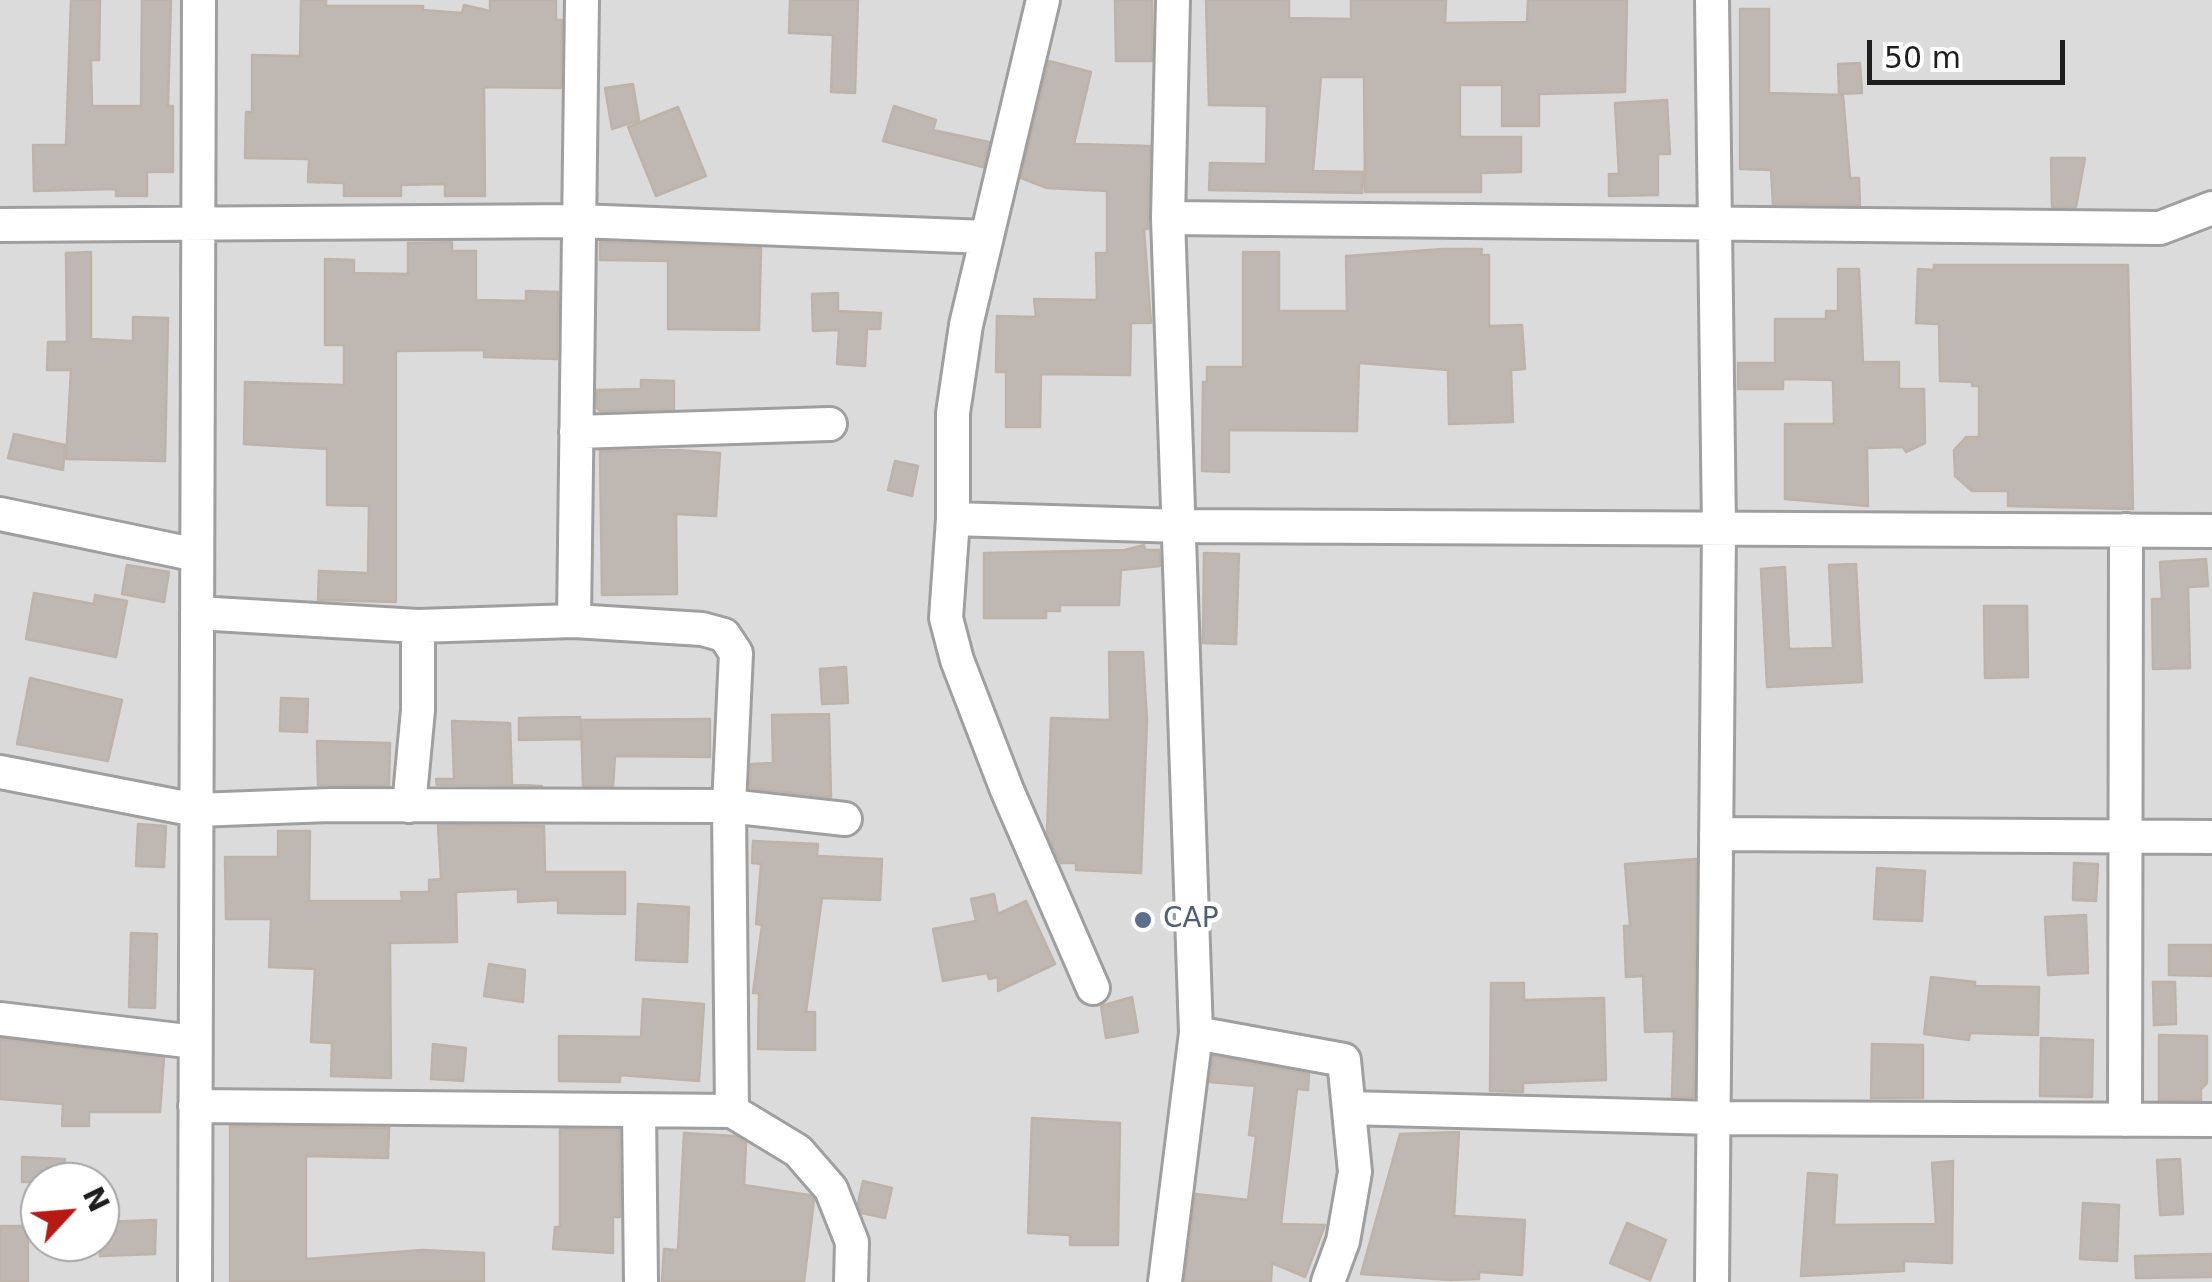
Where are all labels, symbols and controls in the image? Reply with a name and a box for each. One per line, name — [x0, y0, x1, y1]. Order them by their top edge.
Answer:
scale bar — [1872, 20, 2070, 82]
text: 50 m — [1884, 40, 1961, 75]
place label: CAP — [1163, 903, 1219, 937]
marker: CAP — [1132, 909, 1154, 931]
north arrow — [20, 1162, 120, 1262]
text: N — [76, 1182, 116, 1217]

